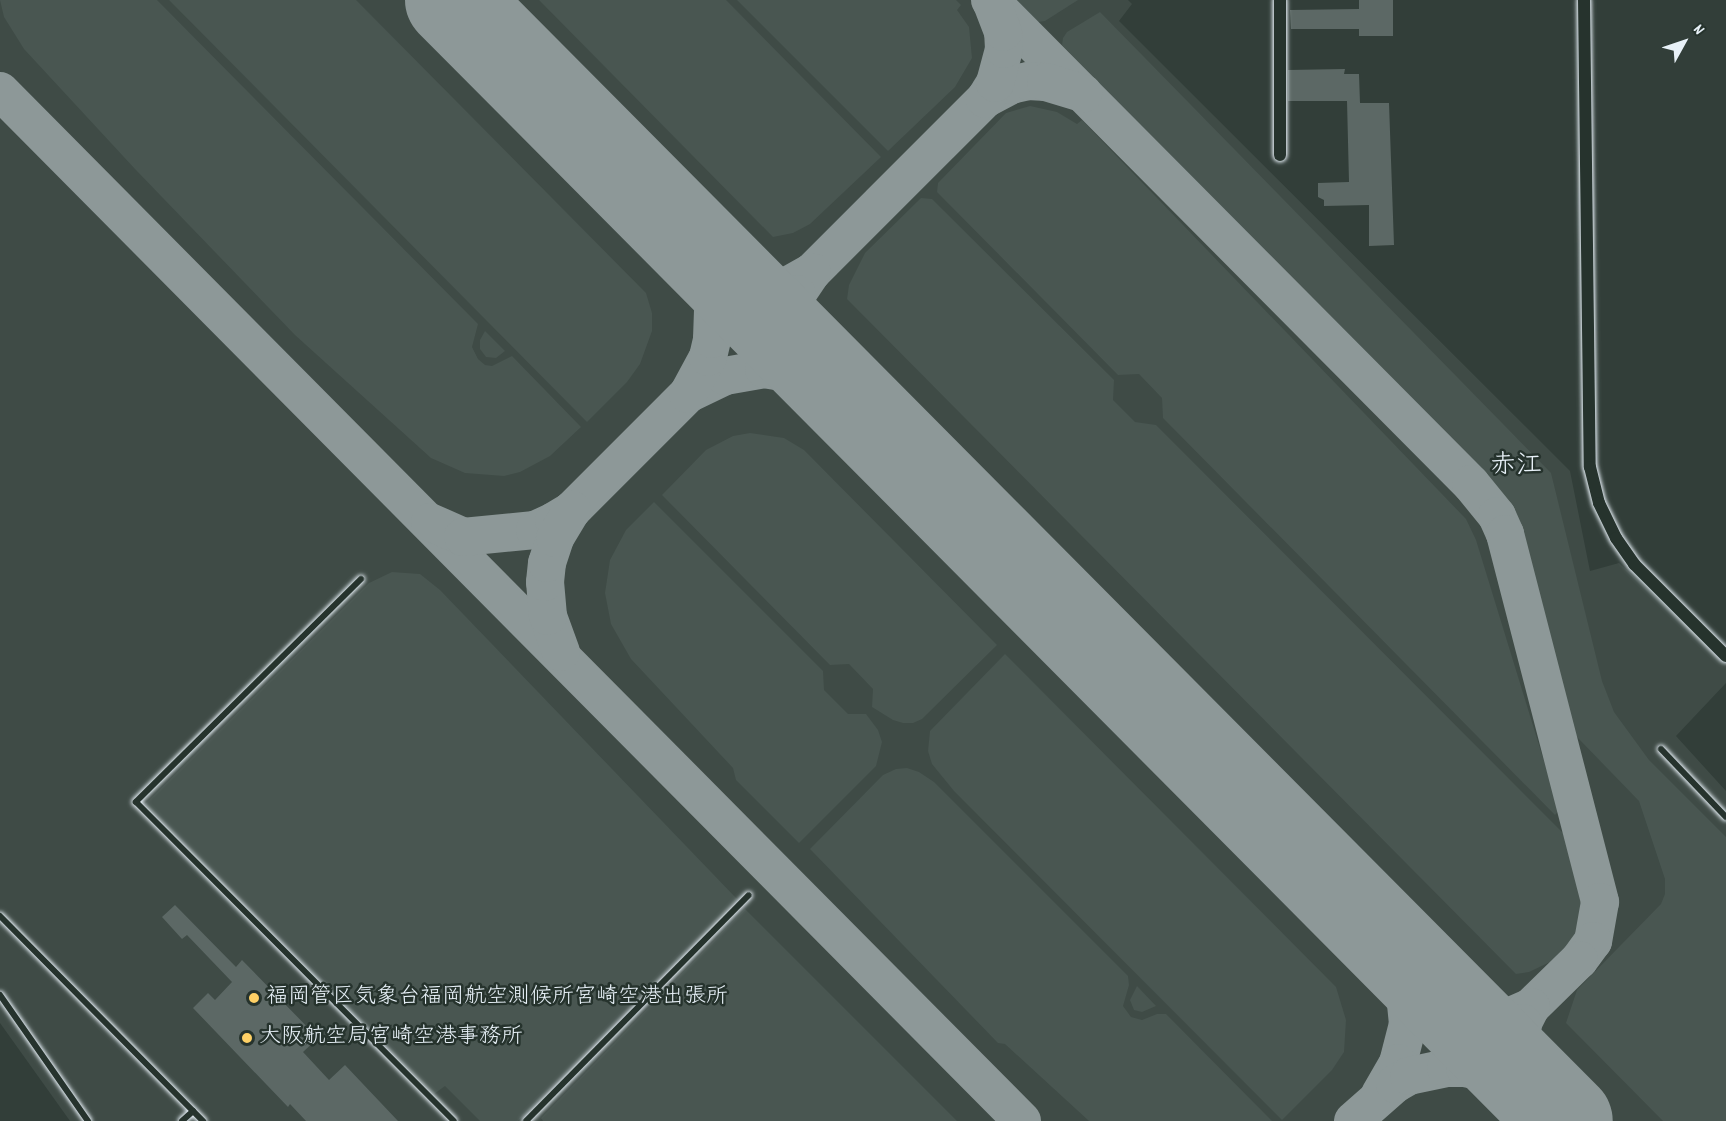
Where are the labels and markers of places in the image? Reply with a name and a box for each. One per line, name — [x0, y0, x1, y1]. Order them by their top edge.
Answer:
place label: 福岡管区気象台福岡航空測候所宮崎空港出張所 — [266, 985, 728, 1011]
marker: 福岡管区気象台福岡航空測候所宮崎空港出張所 — [247, 991, 261, 1005]
place label: 大阪航空局宮崎空港事務所 — [259, 1025, 523, 1051]
marker: 大阪航空局宮崎空港事務所 — [240, 1031, 254, 1045]

